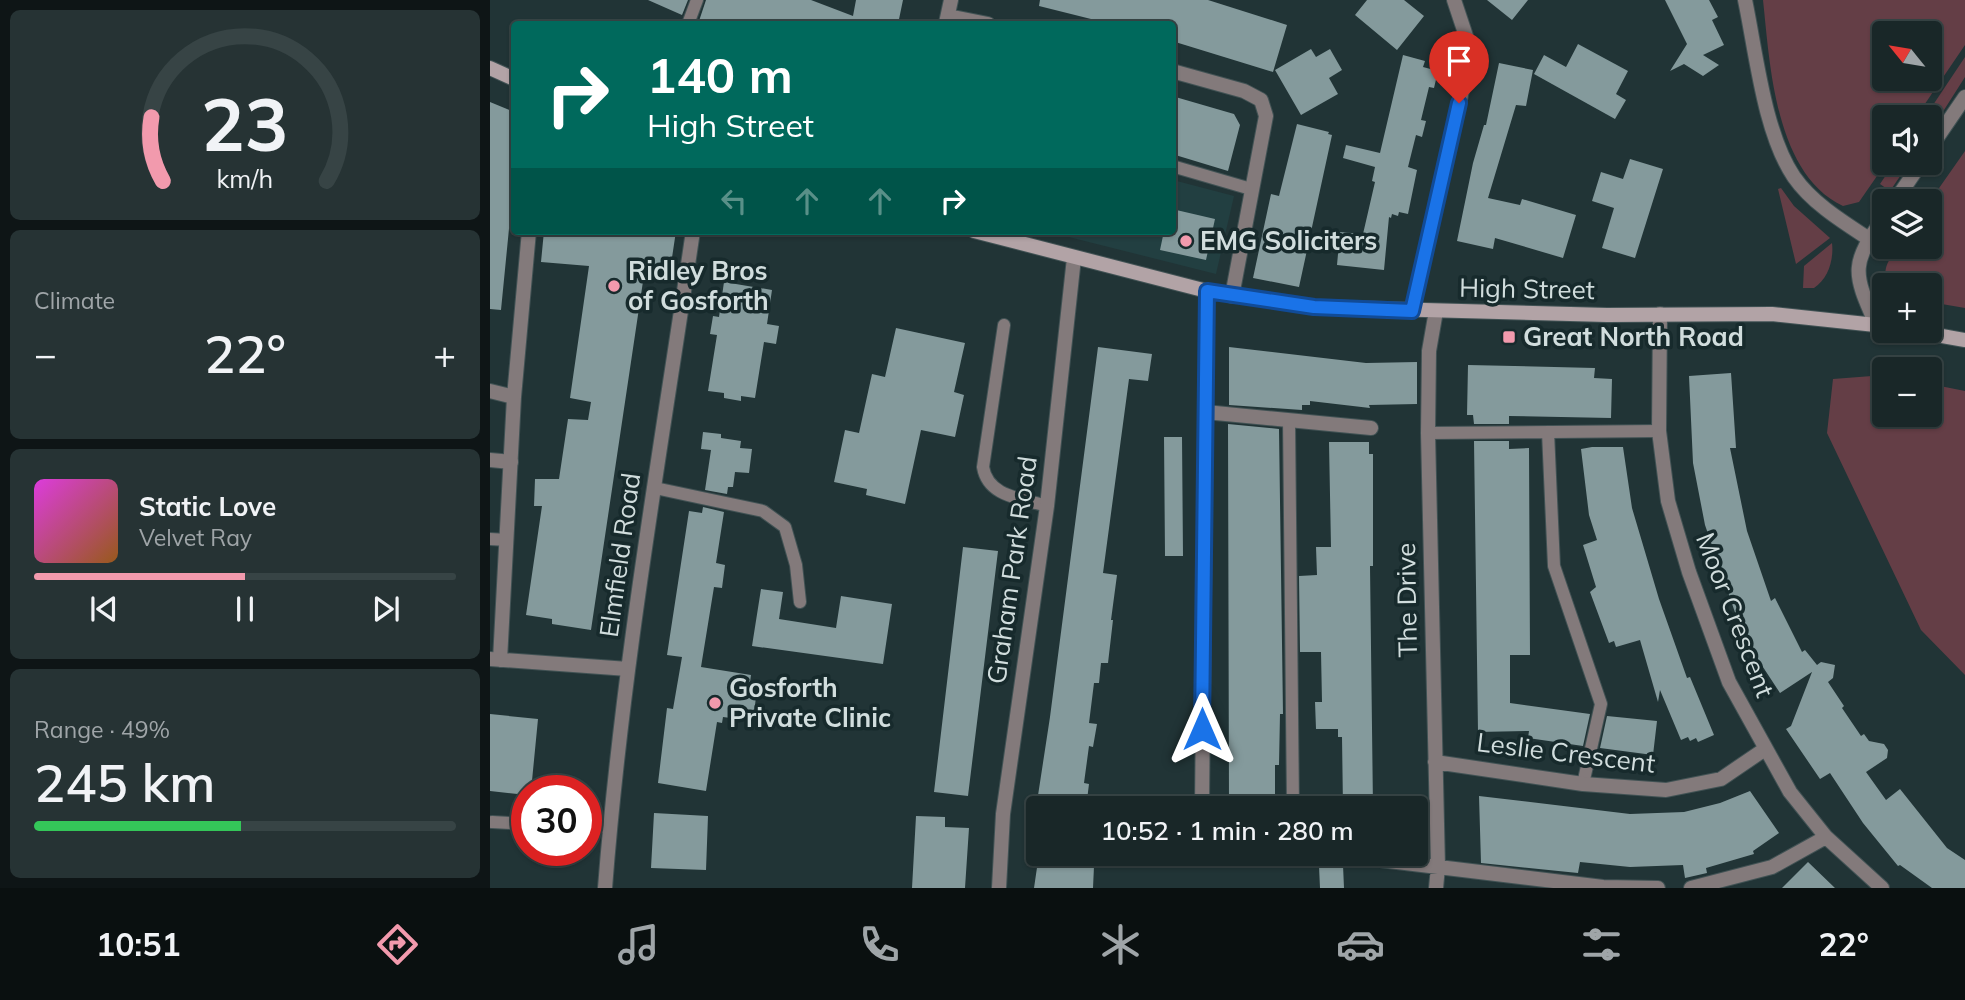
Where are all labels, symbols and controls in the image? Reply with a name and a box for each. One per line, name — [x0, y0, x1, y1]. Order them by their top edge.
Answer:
north arrow — [1872, 21, 1942, 91]
map controls — [1872, 21, 1942, 427]
pin — [1429, 31, 1489, 103]
icon: arrive — [1440, 42, 1478, 80]
text: 140 m — [647, 44, 793, 105]
icon: right — [532, 49, 623, 140]
text: 23 — [201, 78, 289, 169]
text: High Street — [647, 105, 814, 145]
button: sound — [1872, 105, 1942, 175]
text: km/h — [217, 163, 273, 194]
icon: left — [715, 182, 753, 220]
icon: ahead — [788, 182, 826, 220]
icon: ahead — [861, 182, 899, 220]
icon: right — [934, 182, 972, 220]
button: layers — [1872, 189, 1942, 259]
place label: EMG Soliciters — [1200, 224, 1377, 257]
marker: EMG Soliciters — [1178, 233, 1194, 249]
place label: Ridley Bros of Gosforth — [628, 254, 769, 317]
street label: High Street — [1459, 271, 1595, 306]
button: + — [1872, 273, 1942, 343]
marker: Ridley Bros of Gosforth — [606, 278, 622, 294]
text: Climate — [34, 286, 115, 315]
place label: Great North Road — [1523, 320, 1744, 353]
text: 22° — [204, 321, 286, 386]
marker: Great North Road — [1501, 329, 1517, 345]
text: − — [34, 330, 57, 378]
text: + — [433, 330, 456, 378]
button: − — [1872, 357, 1942, 427]
street label: Graham Park Road — [979, 454, 1044, 686]
street label: Elmfield Road — [592, 471, 647, 639]
text: Static Love — [139, 490, 276, 523]
text: Velvet Ray — [139, 523, 252, 552]
street label: Moor Crescent — [1689, 528, 1782, 702]
street label: The Drive — [1389, 542, 1424, 658]
icon: previous — [85, 590, 123, 628]
icon: pause — [226, 590, 264, 628]
icon: next — [367, 590, 405, 628]
place label: Gosforth Private Clinic — [729, 671, 891, 734]
position arrow — [1165, 692, 1239, 766]
marker: Gosforth Private Clinic — [707, 695, 723, 711]
text: Range · 49% — [34, 715, 170, 744]
street label: Leslie Crescent — [1475, 725, 1657, 780]
text: 245 km — [34, 750, 215, 815]
speed limit sign: 30 — [511, 775, 602, 866]
text: 10:52 · 1 min · 280 m — [1100, 814, 1354, 847]
icon: directions — [373, 920, 422, 969]
icon: music — [614, 920, 663, 969]
icon: phone — [855, 920, 904, 969]
icon: climate — [1096, 920, 1145, 969]
icon: car — [1336, 920, 1385, 969]
icon: filters — [1577, 920, 1626, 969]
text: 10:51 — [96, 924, 181, 964]
text: 22° — [1818, 924, 1869, 964]

